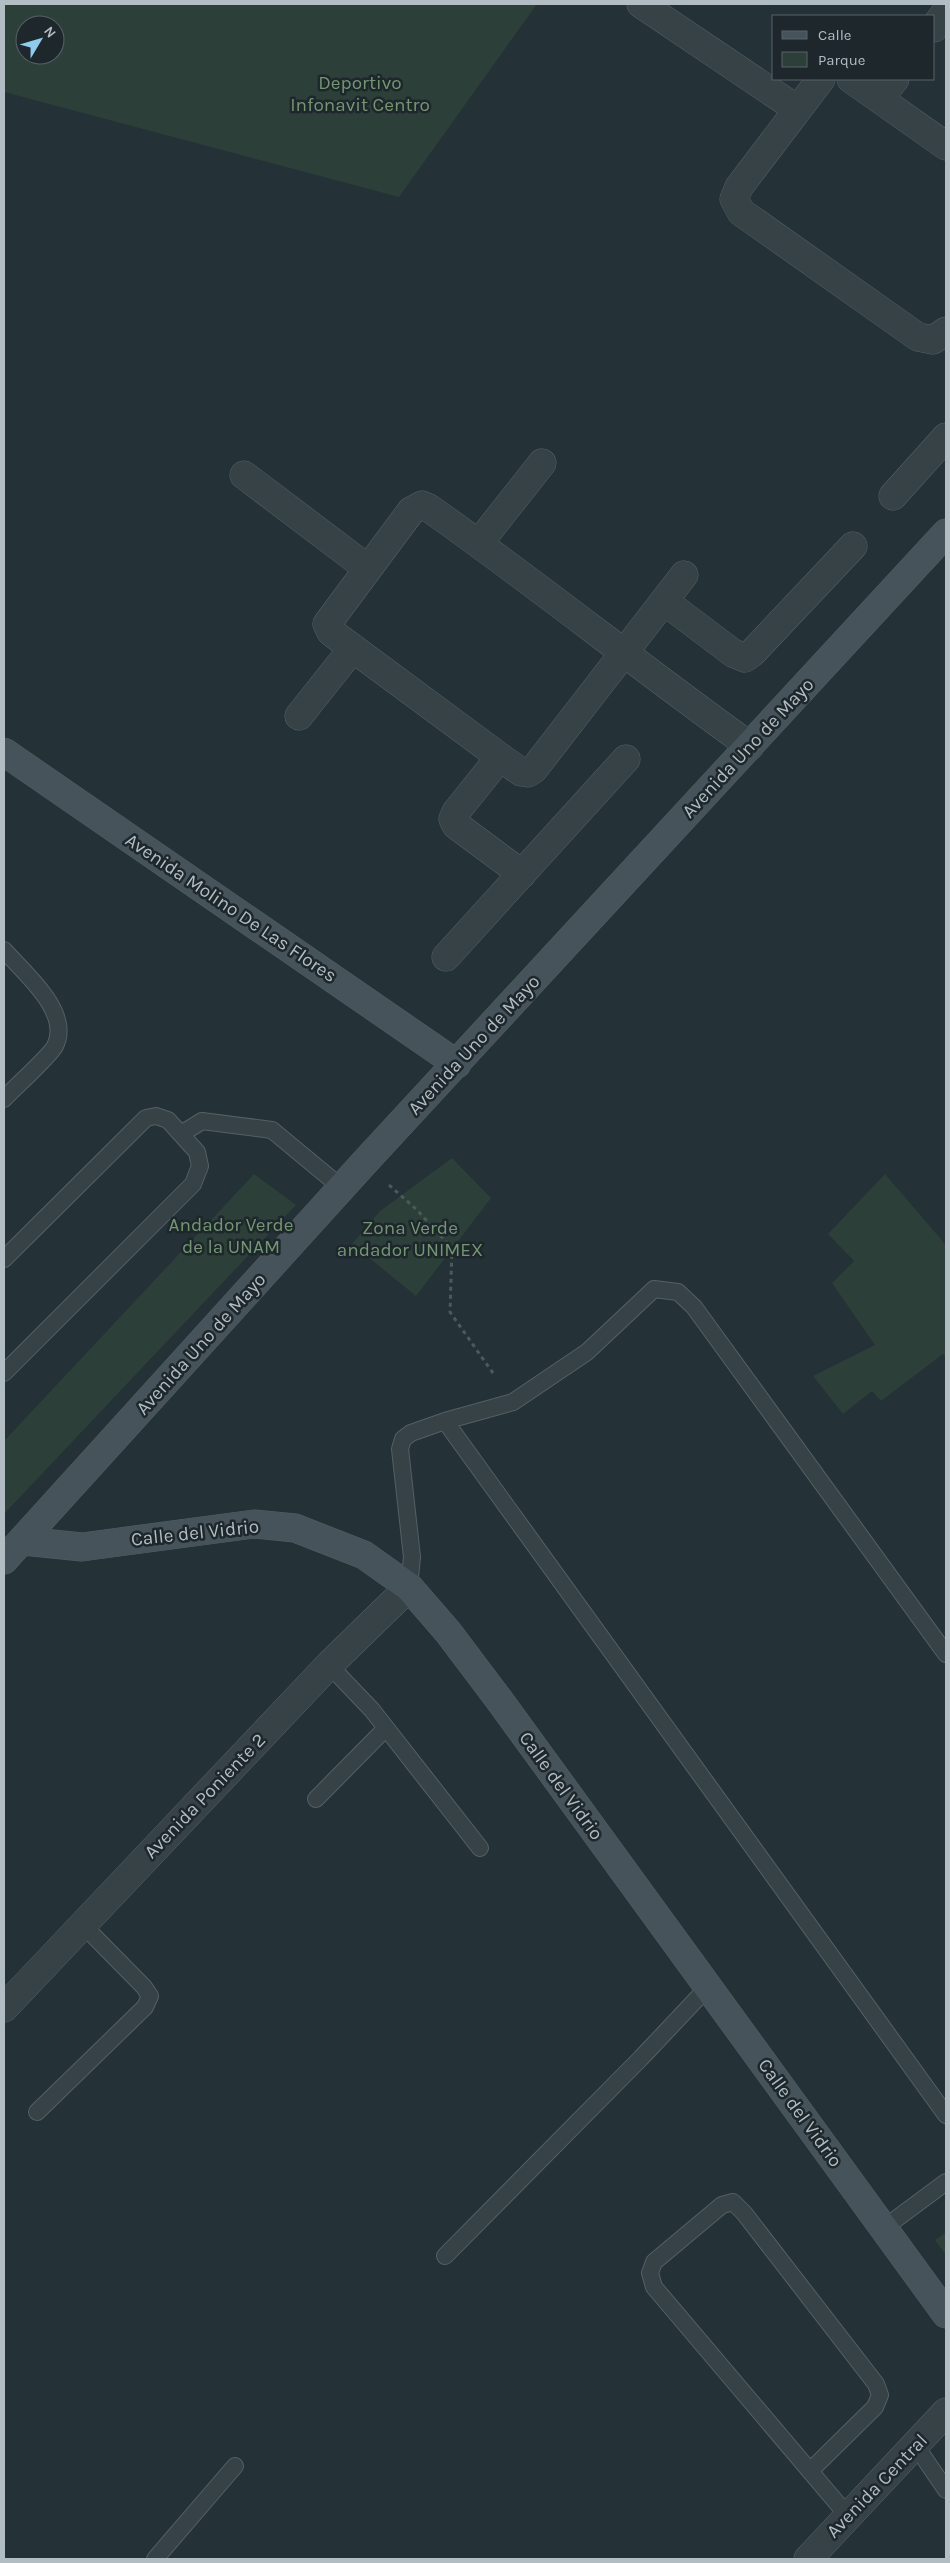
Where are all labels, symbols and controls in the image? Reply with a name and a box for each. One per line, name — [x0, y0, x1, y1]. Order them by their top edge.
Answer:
north arrow — [15, 15, 65, 65]
legend — [772, 15, 935, 80]
text: N — [40, 23, 60, 41]
text: Calle — [818, 26, 852, 44]
text: Parque — [818, 51, 866, 69]
park label: Deportivo Infonavit Centro — [290, 72, 430, 116]
street label: Avenida Uno de Mayo — [677, 673, 819, 823]
street label: Avenida Molino De Las Flores — [121, 829, 341, 987]
street label: Avenida Uno de Mayo — [403, 970, 545, 1120]
park label: Andador Verde de la UNAM — [169, 1214, 293, 1258]
park label: Zona Verde andador UNIMEX — [337, 1217, 483, 1261]
street label: Avenida Uno de Mayo — [132, 1269, 270, 1419]
street label: Calle del Vidrio — [130, 1515, 260, 1551]
street label: Calle del Vidrio — [514, 1728, 608, 1844]
street label: Avenida Poniente 2 — [140, 1729, 270, 1863]
street label: Calle del Vidrio — [753, 2055, 847, 2171]
street label: Avenida Central — [822, 2430, 932, 2542]

